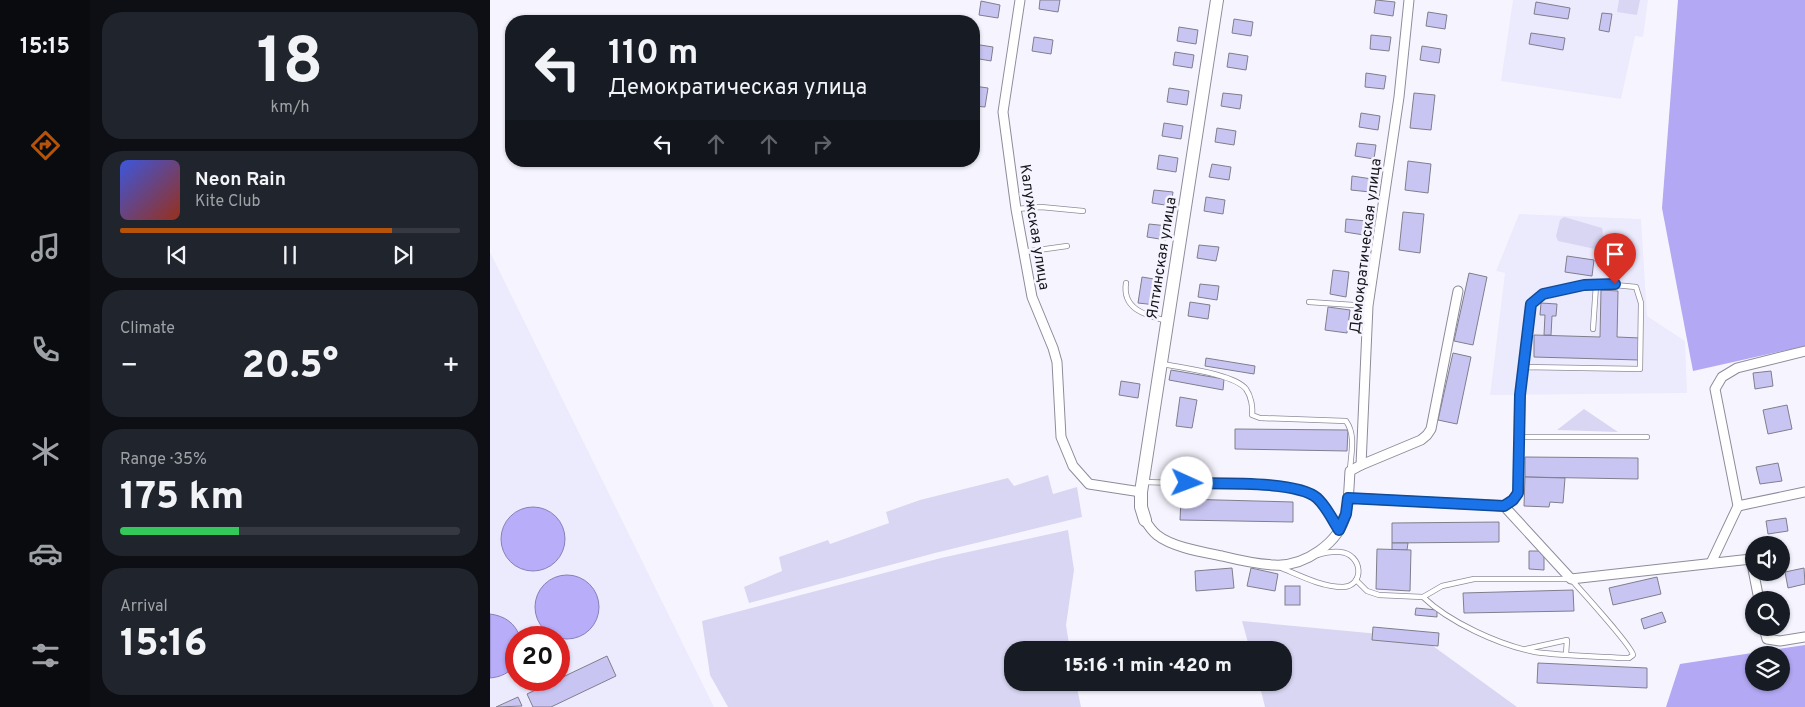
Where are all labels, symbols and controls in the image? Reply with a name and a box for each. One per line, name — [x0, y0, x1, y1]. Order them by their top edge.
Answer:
text: 18 — [257, 24, 323, 106]
text: 110 m — [608, 32, 698, 76]
text: 15:15 — [20, 34, 70, 61]
icon: left — [525, 35, 590, 100]
text: Демократическая улица — [608, 75, 867, 102]
text: km/h — [271, 98, 309, 118]
icon: directions — [28, 128, 63, 163]
icon: left — [649, 130, 677, 158]
icon: ahead — [702, 130, 730, 158]
icon: ahead — [755, 130, 783, 158]
icon: right — [808, 130, 836, 158]
street label: Демократическая улица — [1346, 157, 1387, 335]
street label: Калужская улица — [1014, 163, 1053, 291]
text: Neon Rain — [195, 168, 286, 192]
text: Kite Club — [195, 192, 260, 212]
street label: Ялтинская улица — [1143, 196, 1182, 321]
icon: music — [28, 230, 63, 265]
pin — [1594, 233, 1636, 284]
icon: arrive — [1601, 240, 1629, 268]
icon: previous — [163, 241, 191, 269]
icon: pause — [276, 241, 304, 269]
icon: next — [389, 241, 417, 269]
text: Climate — [120, 319, 175, 339]
icon: phone — [28, 332, 63, 367]
text: 20.5° — [242, 343, 338, 392]
text: − — [120, 349, 138, 385]
text: + — [442, 349, 460, 385]
icon: climate — [28, 434, 63, 469]
text: Range · 35% — [120, 450, 207, 470]
position arrow — [1160, 456, 1212, 508]
text: 175 km — [120, 474, 244, 523]
icon: car — [28, 536, 63, 571]
map controls — [1745, 536, 1790, 691]
button: sound — [1745, 536, 1790, 581]
button: search — [1745, 591, 1790, 636]
text: Arrival — [120, 597, 168, 617]
text: 15:16 — [120, 621, 207, 670]
speed limit sign: 20 — [505, 626, 570, 691]
icon: filters — [28, 638, 63, 673]
button: layers — [1745, 646, 1790, 691]
text: 15:16 · 1 min · 420 m — [1064, 654, 1232, 678]

